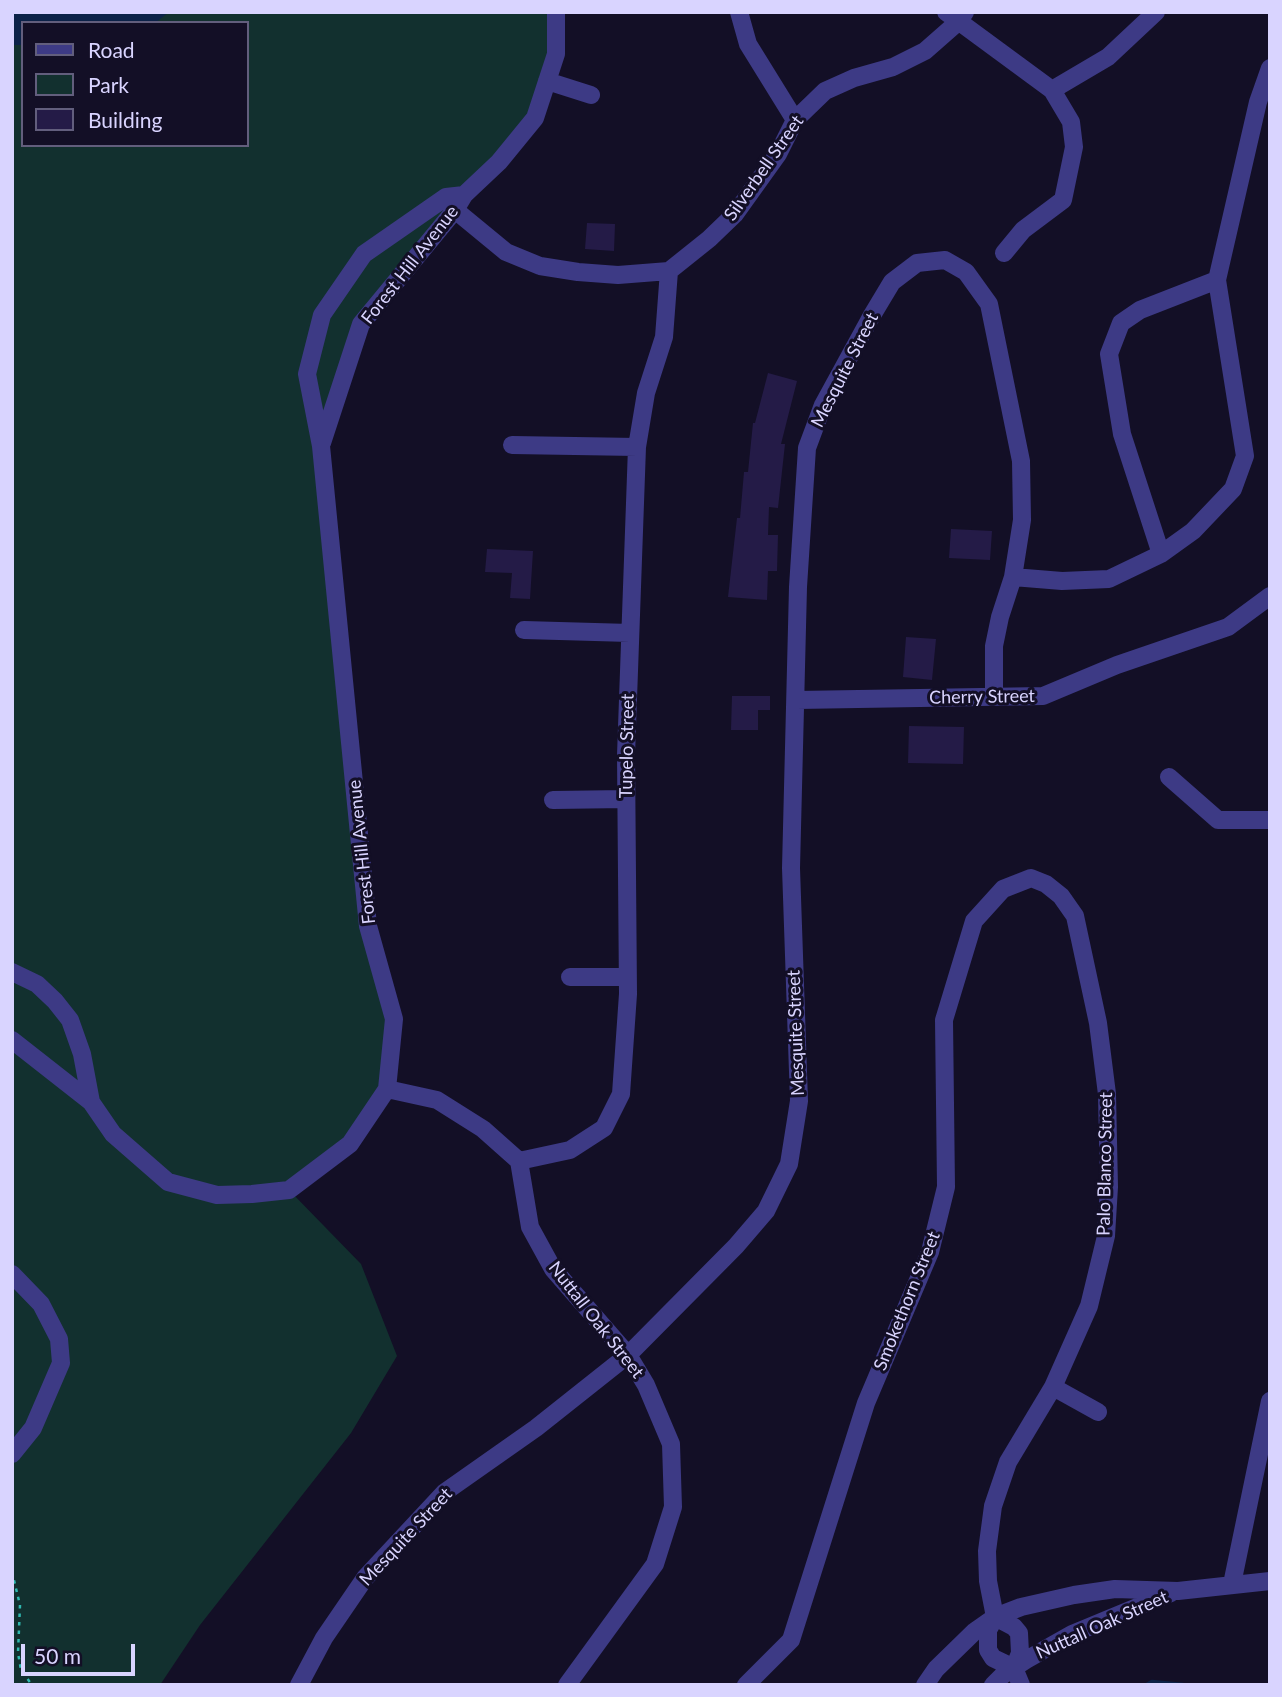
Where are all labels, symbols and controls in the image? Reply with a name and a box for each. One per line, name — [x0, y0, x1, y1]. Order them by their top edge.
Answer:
legend — [21, 21, 248, 147]
text: Road — [88, 37, 135, 62]
text: Park — [88, 72, 129, 97]
text: Building — [88, 107, 163, 132]
street label: Silverbell Street — [720, 111, 808, 225]
street label: Forest Hill Avenue — [357, 201, 463, 329]
street label: Mesquite Street — [807, 309, 883, 431]
street label: Cherry Street — [929, 685, 1035, 709]
street label: Tupelo Street — [615, 693, 639, 799]
street label: Forest Hill Avenue — [344, 779, 380, 925]
street label: Mesquite Street — [783, 970, 809, 1096]
street label: Palo Blanco Street — [1093, 1092, 1117, 1236]
street label: Smokethorn Street — [869, 1228, 945, 1374]
street label: Nuttall Oak Street — [544, 1257, 648, 1383]
street label: Mesquite Street — [355, 1484, 457, 1590]
street label: Nuttall Oak Street — [1033, 1586, 1171, 1664]
scale bar — [24, 1630, 138, 1674]
text: 50 m — [34, 1643, 81, 1668]

